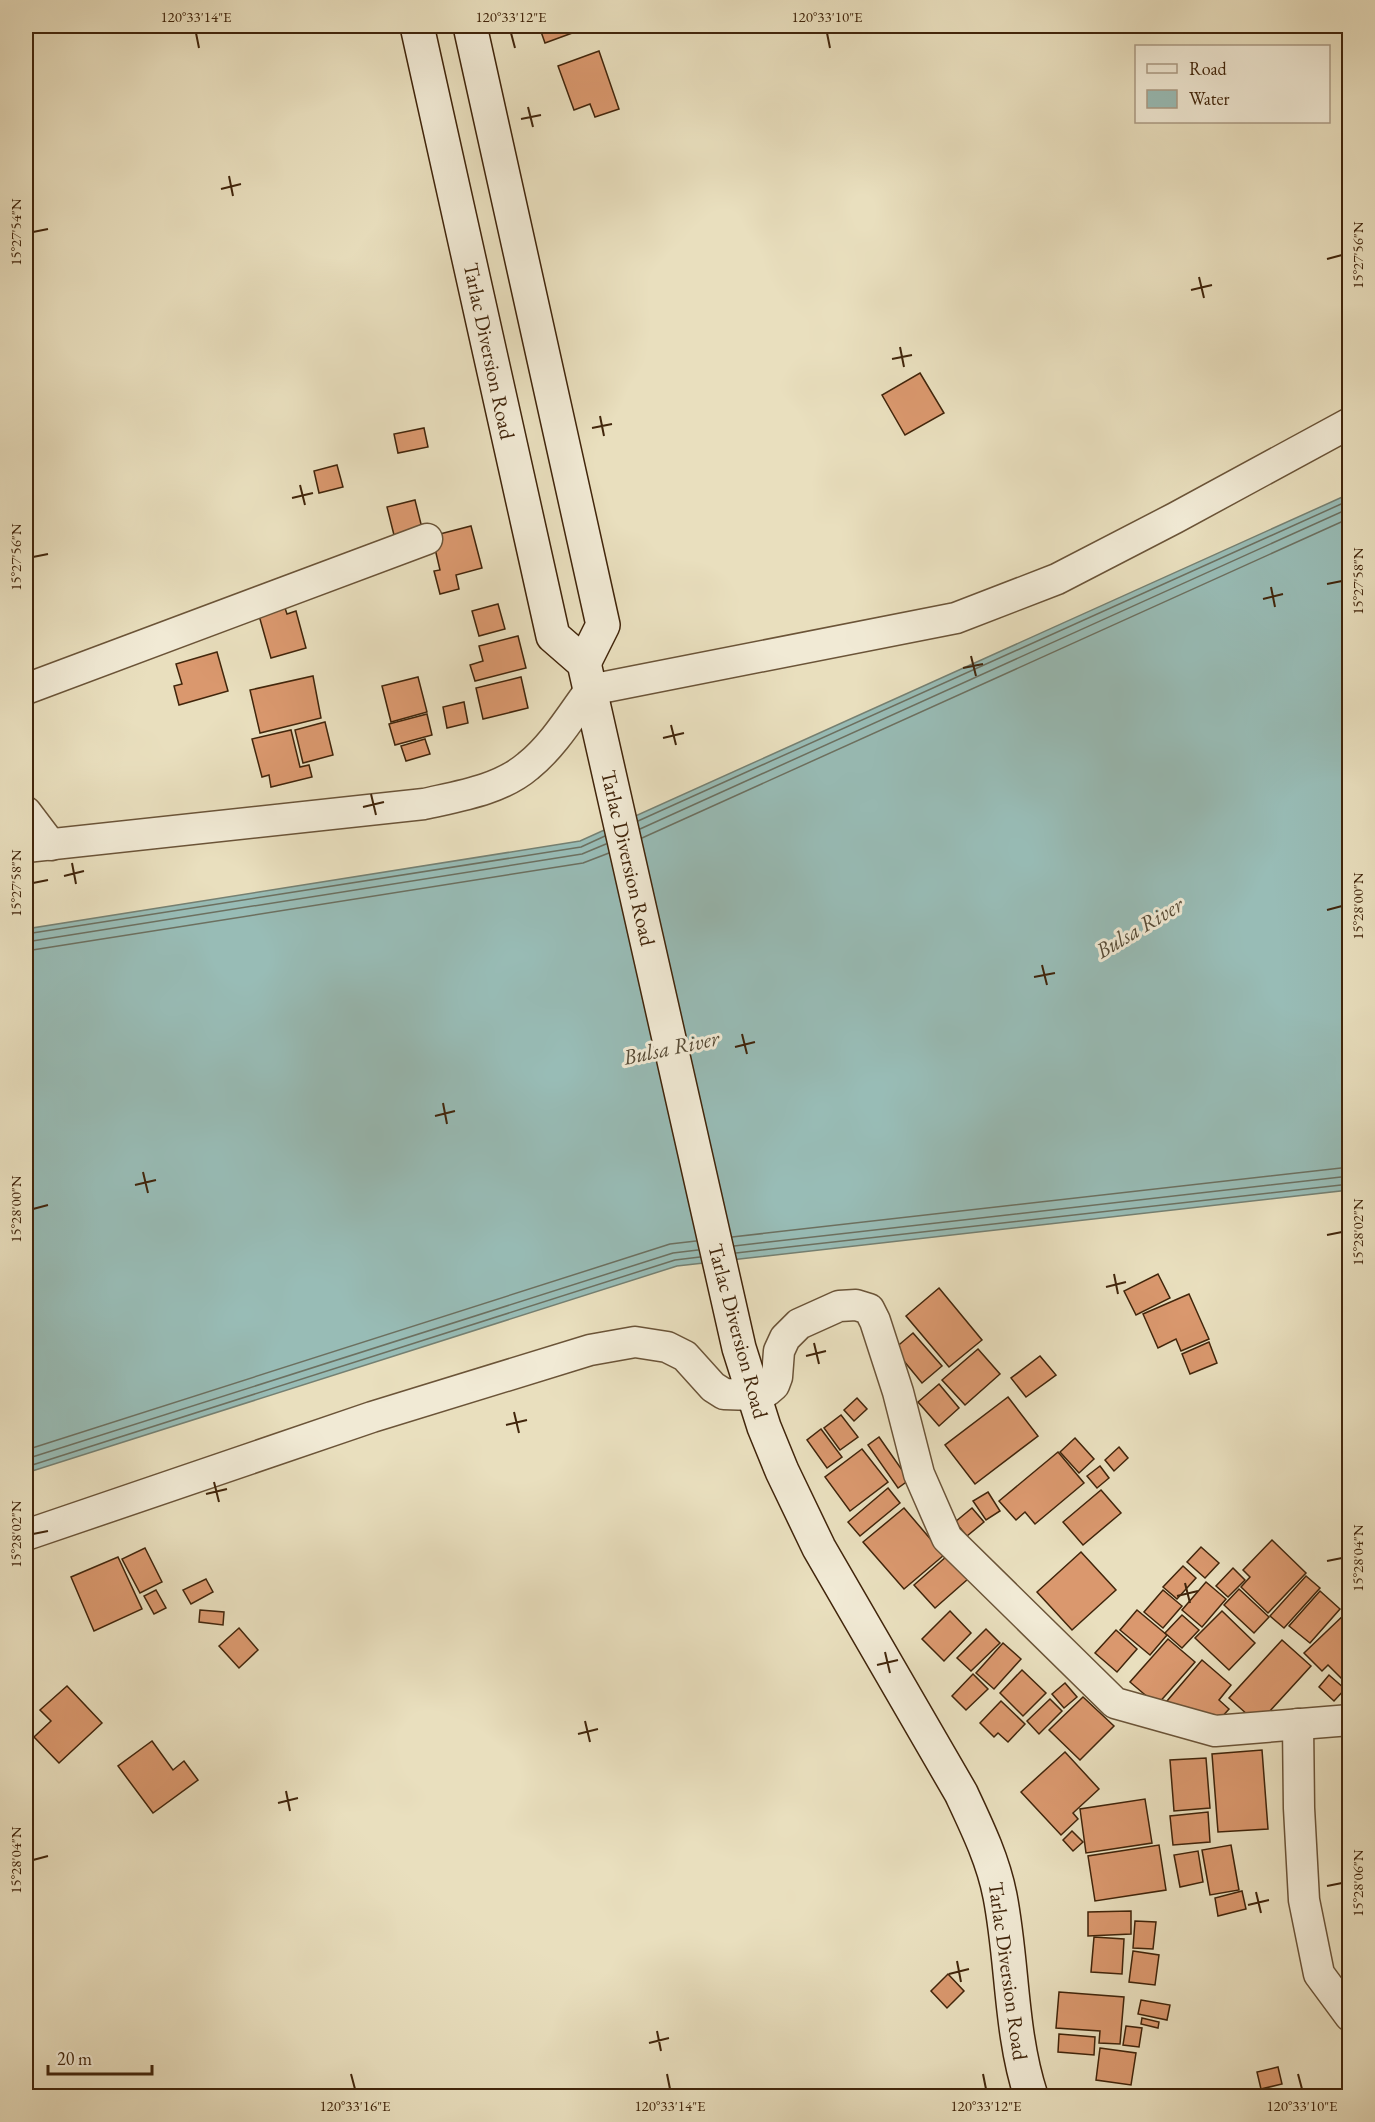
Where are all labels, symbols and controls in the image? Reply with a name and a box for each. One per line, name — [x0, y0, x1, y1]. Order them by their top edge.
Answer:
text: 120°33'14"E — [160, 7, 232, 26]
text: 120°33'12"E — [475, 7, 547, 26]
text: 120°33'10"E — [791, 7, 863, 26]
legend — [1135, 45, 1330, 123]
text: Road — [1189, 57, 1228, 80]
text: Water — [1189, 87, 1230, 110]
text: 15°27'54"N — [6, 198, 25, 266]
text: 15°27'56"N — [1348, 221, 1367, 289]
street label: Tarlac Diversion Road — [458, 260, 521, 442]
text: 15°27'56"N — [6, 523, 25, 591]
text: 15°27'58"N — [1348, 547, 1367, 615]
street label: Tarlac Diversion Road — [595, 767, 662, 949]
text: 15°27'58"N — [6, 849, 25, 917]
text: 15°28'00"N — [1348, 872, 1367, 940]
water label: Bulsa River — [1089, 889, 1190, 965]
water label: Bulsa River — [620, 1023, 723, 1072]
text: 15°28'00"N — [6, 1175, 25, 1243]
text: 15°28'02"N — [1348, 1198, 1367, 1266]
street label: Tarlac Diversion Road — [702, 1241, 775, 1422]
text: 15°28'02"N — [6, 1500, 25, 1568]
text: 15°28'04"N — [1348, 1524, 1367, 1592]
text: 15°28'04"N — [6, 1826, 25, 1894]
text: 15°28'06"N — [1348, 1849, 1367, 1917]
street label: Tarlac Diversion Road — [983, 1880, 1034, 2062]
scale bar — [48, 2038, 152, 2076]
text: 20 m — [57, 2047, 92, 2070]
text: 120°33'16"E — [319, 2096, 391, 2115]
text: 120°33'14"E — [634, 2096, 706, 2115]
text: 120°33'12"E — [950, 2096, 1022, 2115]
text: 120°33'10"E — [1266, 2096, 1338, 2115]

